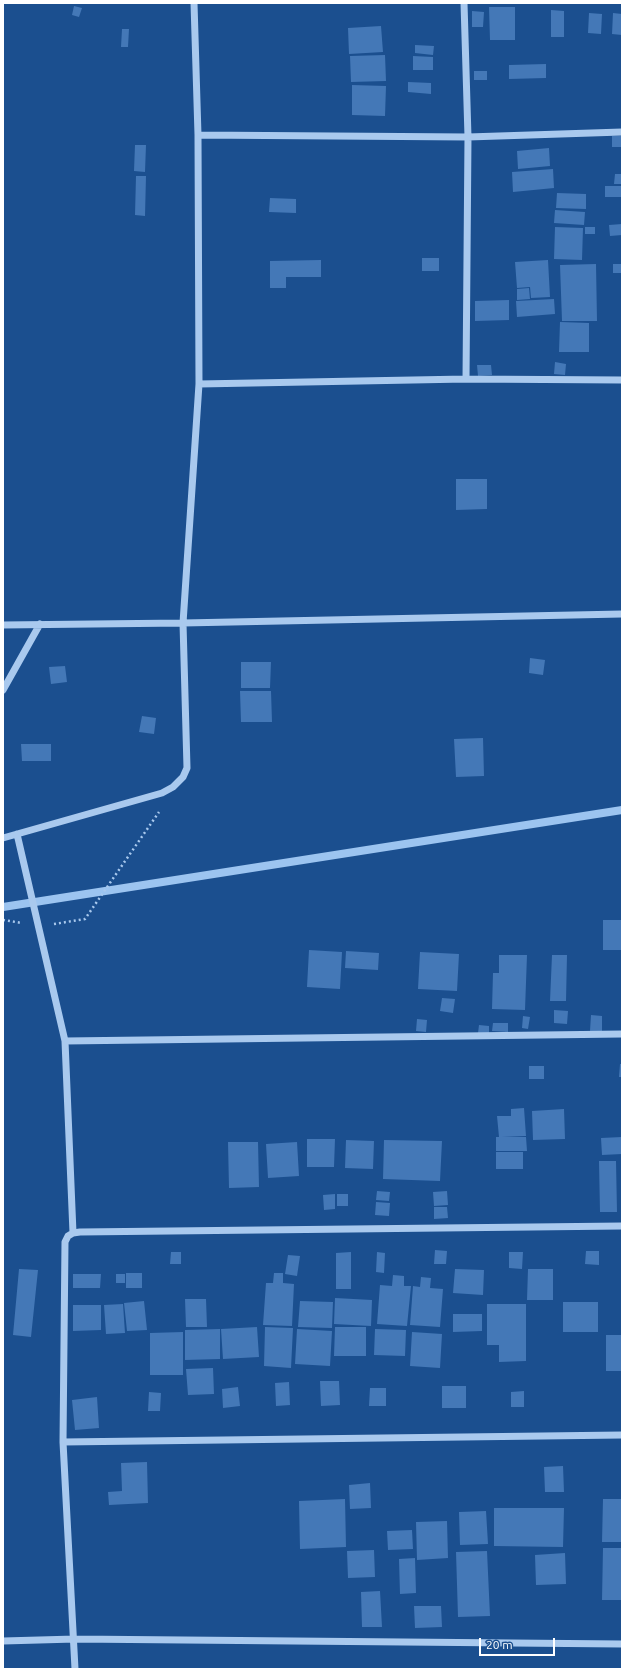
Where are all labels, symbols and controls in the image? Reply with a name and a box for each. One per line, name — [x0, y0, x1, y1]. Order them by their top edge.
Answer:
scale bar — [481, 1630, 557, 1656]
text: 20 m — [486, 1638, 513, 1651]

